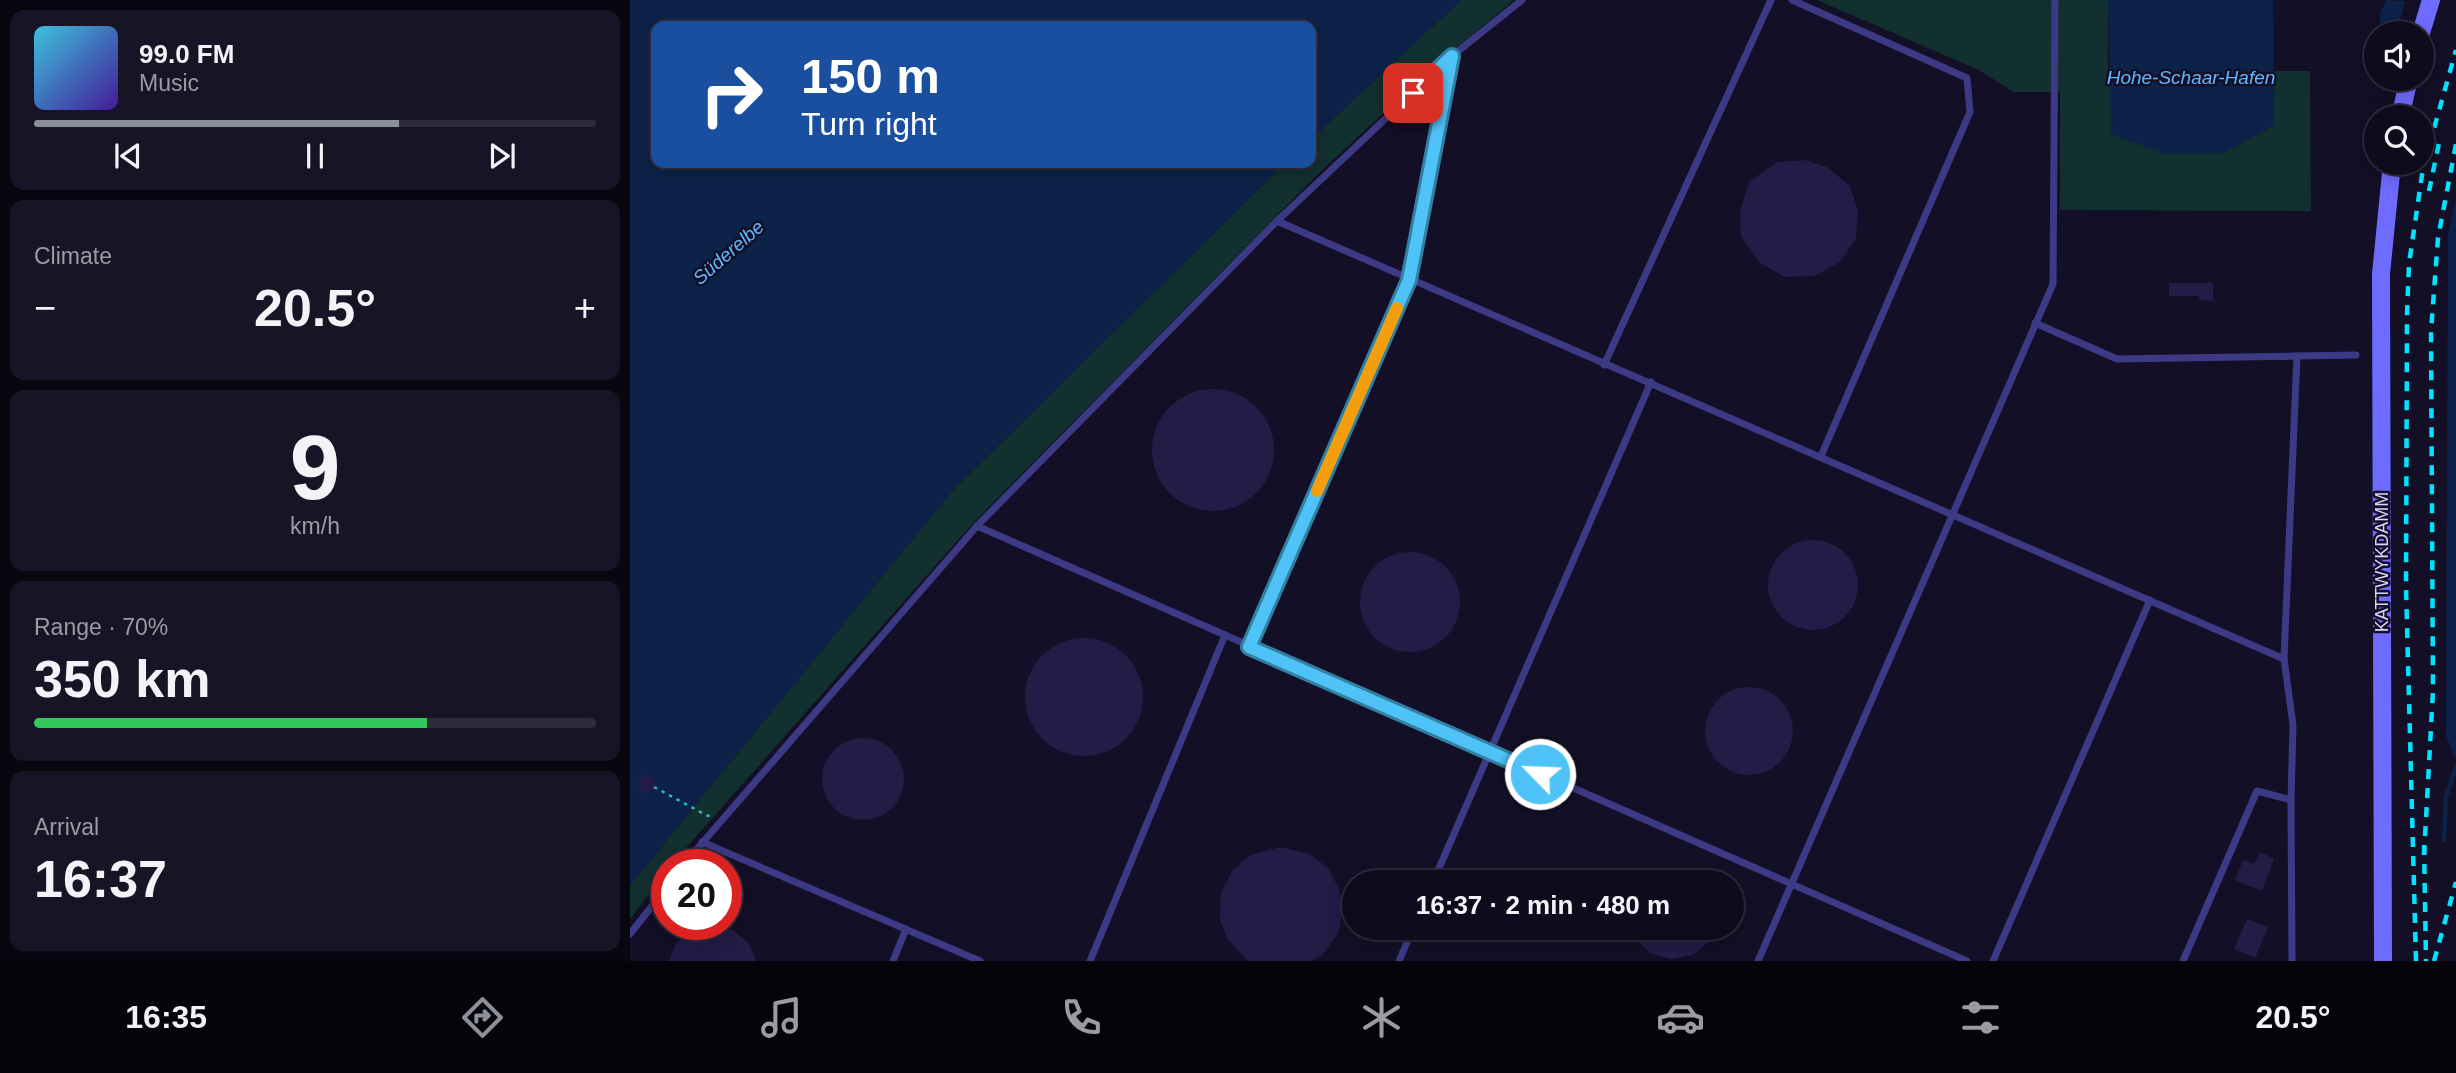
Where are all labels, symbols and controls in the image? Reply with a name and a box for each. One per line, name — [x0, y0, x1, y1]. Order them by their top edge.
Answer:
map controls — [2364, 21, 2434, 175]
button: sound — [2364, 21, 2434, 91]
text: 99.0 FM — [139, 39, 234, 69]
icon: right — [686, 49, 777, 140]
text: 150 m — [801, 49, 940, 103]
pin — [1383, 63, 1443, 123]
water label: Hohe-Schaar-Hafen — [2107, 67, 2275, 88]
text: Music — [139, 70, 199, 96]
icon: arrive — [1394, 74, 1432, 112]
button: search — [2364, 105, 2434, 175]
text: Turn right — [801, 106, 937, 142]
icon: previous — [109, 137, 147, 175]
icon: pause — [296, 137, 334, 175]
icon: next — [483, 137, 521, 175]
water label: Süderelbe — [689, 216, 768, 289]
text: Climate — [34, 243, 112, 269]
text: 20.5° — [254, 279, 376, 337]
text: − — [34, 287, 56, 329]
text: + — [574, 287, 596, 329]
text: 9 — [290, 417, 340, 518]
street label: KATTWYKDAMM — [2372, 492, 2392, 632]
text: km/h — [290, 513, 340, 539]
text: Range · 70% — [34, 614, 168, 640]
text: 350 km — [34, 650, 210, 708]
position arrow — [1503, 737, 1577, 811]
text: Arrival — [34, 814, 99, 840]
speed limit sign: 20 — [651, 849, 742, 940]
text: 16:37 — [34, 850, 167, 908]
text: 16:37 · 2 min · 480 m — [1416, 890, 1670, 920]
icon: directions — [458, 993, 507, 1042]
icon: music — [757, 993, 806, 1042]
icon: phone — [1057, 993, 1106, 1042]
icon: climate — [1357, 993, 1406, 1042]
icon: car — [1656, 993, 1705, 1042]
icon: filters — [1956, 993, 2005, 1042]
text: 16:35 — [125, 999, 207, 1035]
text: 20.5° — [2256, 999, 2331, 1035]

